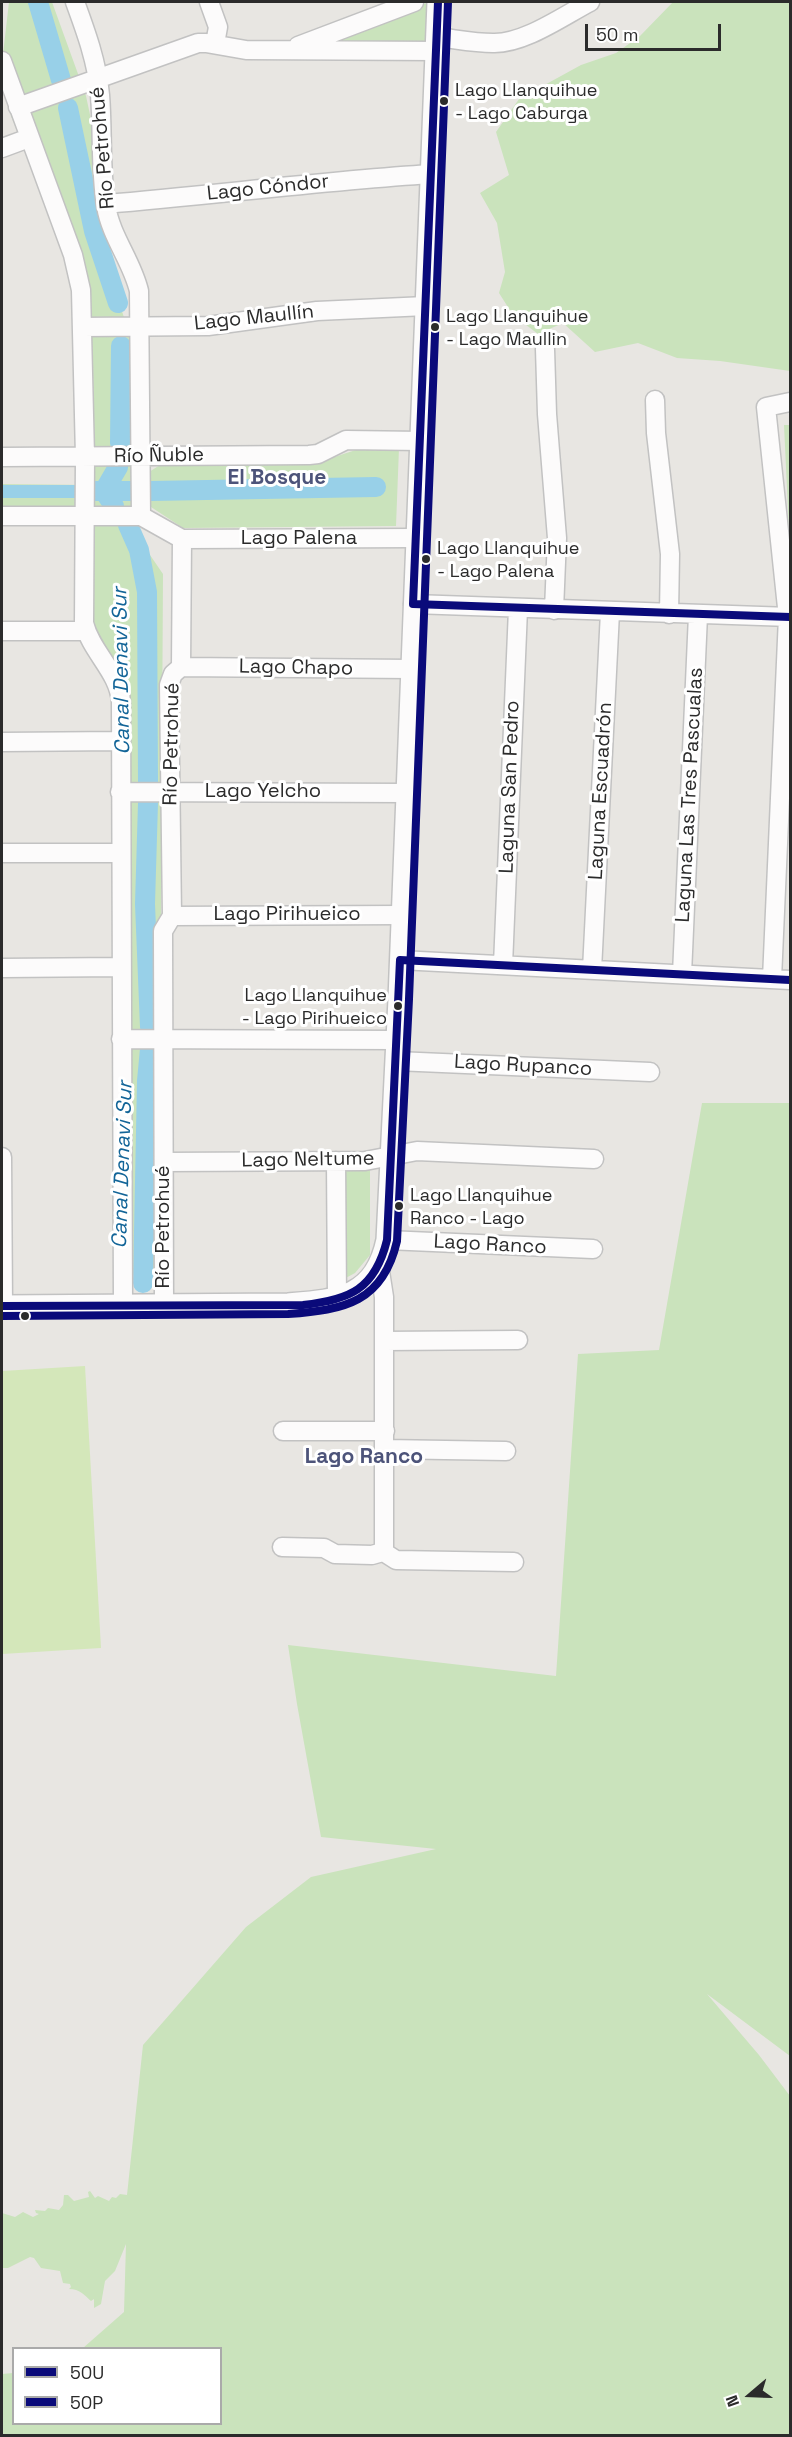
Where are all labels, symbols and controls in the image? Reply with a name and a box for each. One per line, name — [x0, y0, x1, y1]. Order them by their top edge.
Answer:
scale bar — [588, 12, 724, 50]
text: 50 m — [596, 23, 638, 46]
place label: Lago Llanquihue - Lago Caburga — [455, 80, 597, 122]
street label: Río Petrohué — [86, 86, 120, 210]
marker: Lago Llanquihue - Lago Caburga — [438, 95, 450, 107]
street label: Lago Cóndor — [206, 170, 330, 206]
street label: Lago Maullín — [193, 300, 315, 336]
place label: Lago Llanquihue - Lago Maullin — [446, 306, 588, 348]
marker: Lago Llanquihue - Lago Maullin — [429, 321, 441, 333]
street label: Río Ñuble — [114, 443, 204, 469]
district label: El Bosque — [228, 465, 326, 491]
street label: Lago Palena — [241, 527, 357, 551]
place label: Lago Llanquihue - Lago Palena — [437, 538, 579, 580]
marker: Lago Llanquihue - Lago Palena — [420, 553, 432, 565]
water label: Canal Denavi Sur — [108, 587, 136, 755]
street label: Lago Chapo — [239, 655, 353, 681]
street label: Laguna Las Tres Pascualas — [671, 667, 709, 923]
street label: Río Petrohué — [159, 682, 185, 806]
street label: Laguna San Pedro — [495, 700, 525, 874]
street label: Laguna Escuadrón — [584, 701, 618, 881]
street label: Lago Yelcho — [205, 780, 321, 804]
street label: Lago Pirihueico — [213, 903, 361, 927]
place label: Lago Llanquihue - Lago Pirihueico — [242, 985, 387, 1028]
marker: Lago Llanquihue - Lago Pirihueico — [392, 1000, 404, 1012]
street label: Lago Rupanco — [453, 1050, 593, 1082]
water label: Canal Denavi Sur — [107, 1081, 139, 1249]
street label: Lago Neltume — [241, 1147, 375, 1173]
street label: Río Petrohué — [152, 1165, 176, 1289]
place label: Lago Llanquihue Ranco - Lago — [410, 1185, 552, 1228]
marker: Lago Llanquihue Ranco - Lago — [393, 1200, 405, 1212]
street label: Lago Ranco — [433, 1230, 547, 1260]
unlabelled marker — [19, 1310, 31, 1322]
district label: Lago Ranco — [305, 1444, 423, 1470]
legend — [12, 2347, 222, 2425]
text: 50U — [70, 2361, 104, 2384]
north arrow — [720, 2365, 780, 2425]
text: 50P — [70, 2391, 103, 2414]
text: N — [721, 2393, 744, 2410]

